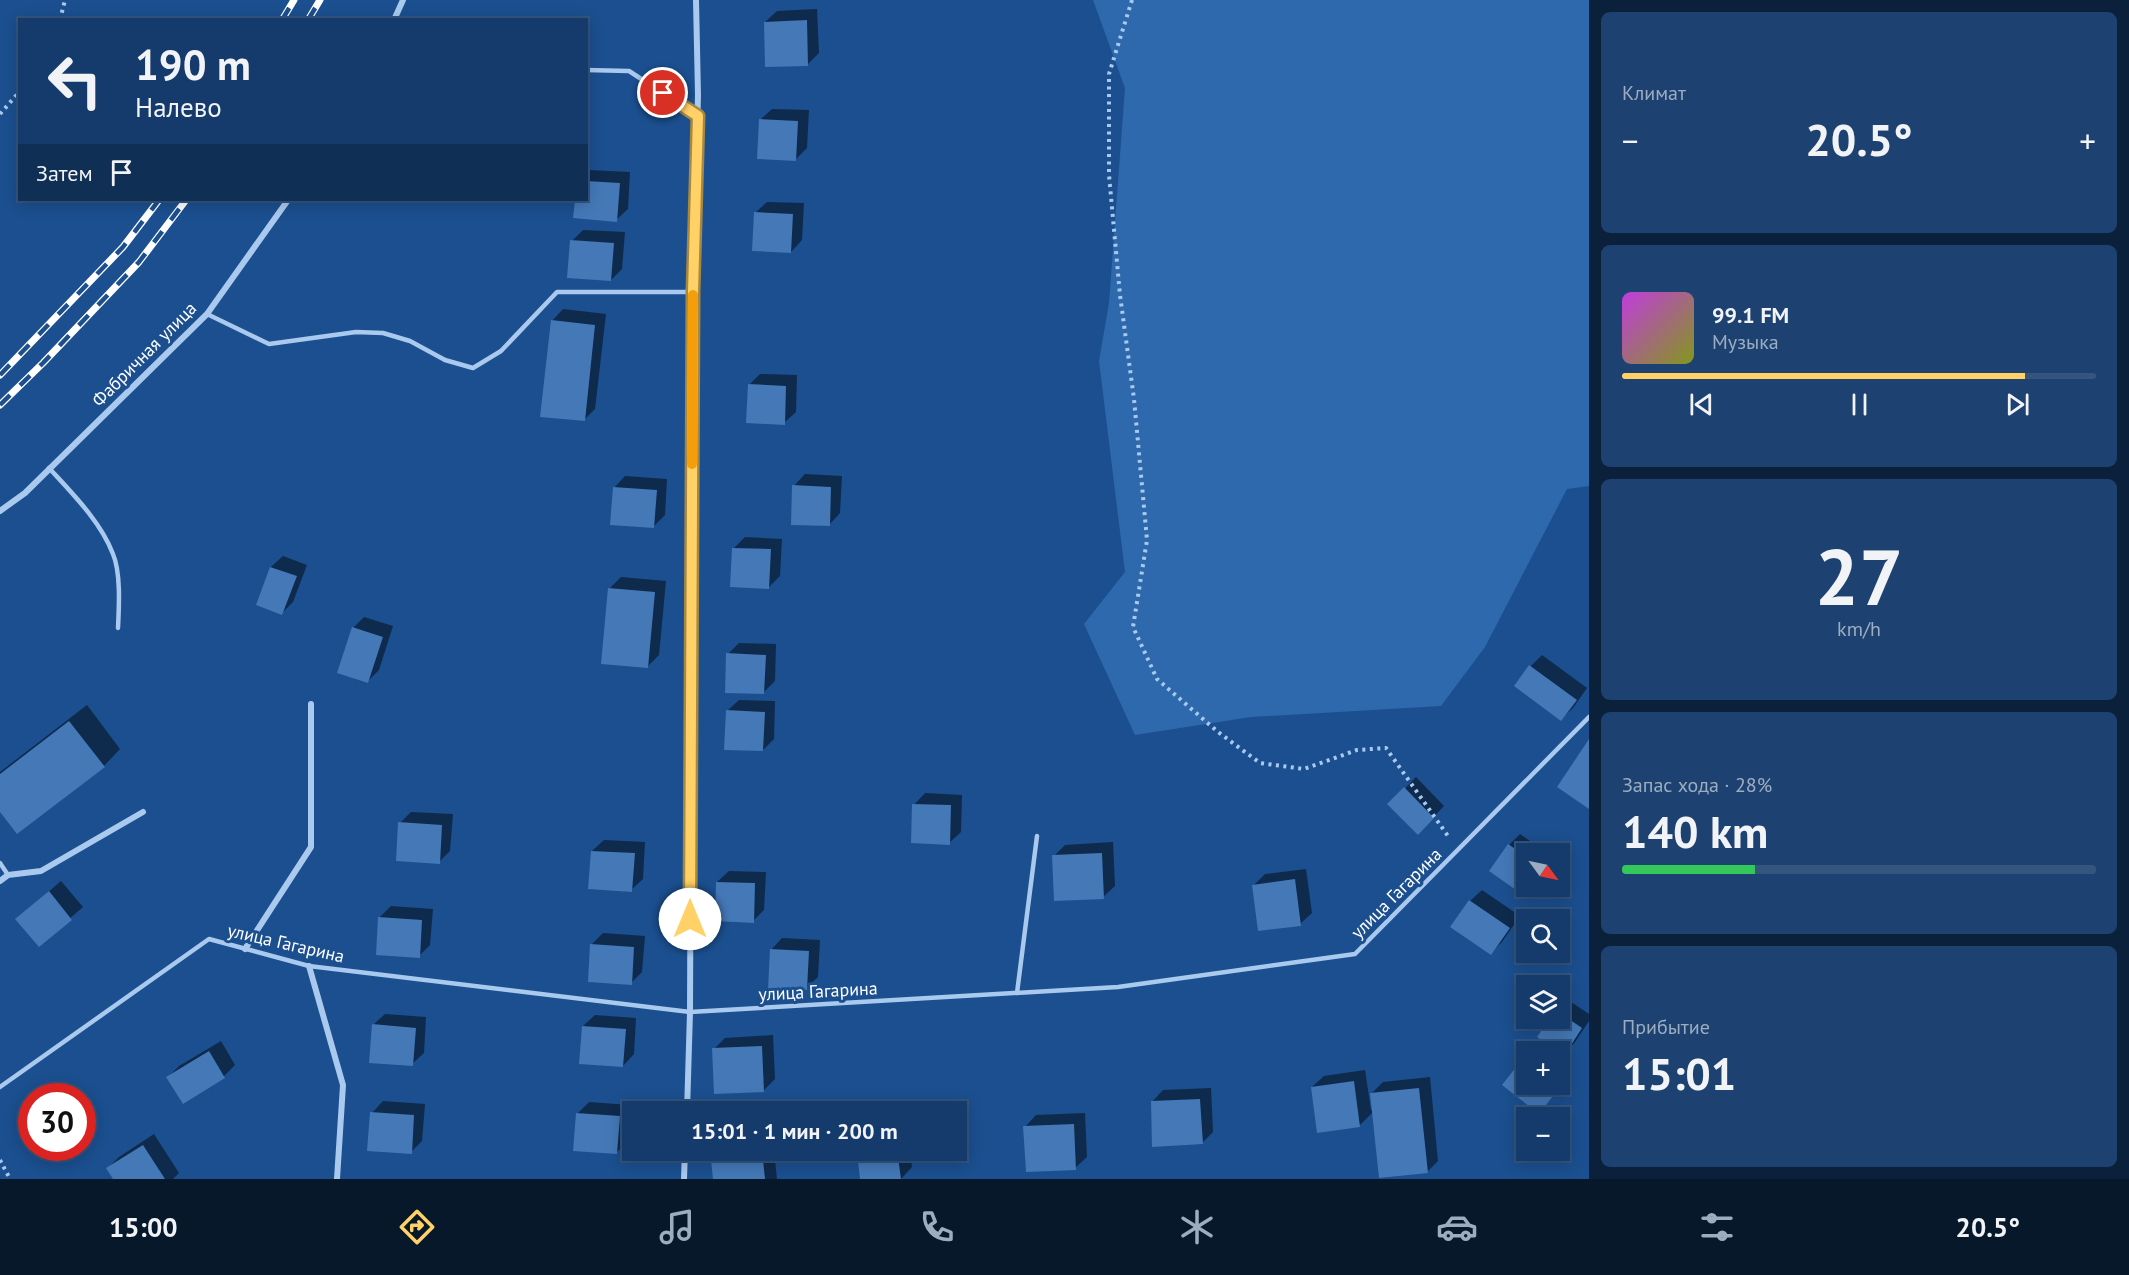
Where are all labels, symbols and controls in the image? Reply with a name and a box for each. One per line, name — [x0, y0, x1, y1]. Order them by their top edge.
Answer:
text: 190 m — [135, 37, 251, 92]
icon: left — [36, 42, 114, 120]
pin — [637, 67, 688, 118]
icon: arrive — [646, 76, 679, 109]
text: Климат — [1622, 80, 1686, 106]
text: Налево — [135, 90, 222, 124]
text: 20.5° — [1805, 110, 1913, 168]
text: − — [1622, 119, 1639, 162]
text: + — [2079, 119, 2096, 162]
icon: arrive — [105, 156, 138, 189]
text: Затем — [36, 159, 93, 187]
street label: Фабричная улица — [87, 297, 201, 411]
text: 99.1 FM — [1712, 301, 1789, 329]
text: Музыка — [1712, 329, 1779, 355]
icon: previous — [1685, 388, 1718, 421]
icon: pause — [1843, 388, 1876, 421]
icon: next — [2001, 388, 2034, 421]
text: 27 — [1815, 526, 1903, 627]
text: km/h — [1837, 616, 1881, 642]
text: Запас хода · 28% — [1622, 772, 1772, 798]
text: 140 km — [1622, 802, 1768, 860]
street label: улица Гагарина — [1346, 843, 1446, 943]
north arrow — [1516, 843, 1570, 897]
map controls — [1516, 843, 1570, 1161]
position arrow — [658, 887, 722, 951]
button: search — [1516, 909, 1570, 963]
street label: улица Гагарина — [225, 918, 347, 968]
button: layers — [1516, 975, 1570, 1029]
street label: улица Гагарина — [758, 976, 878, 1006]
text: Прибытие — [1622, 1014, 1710, 1040]
button: + — [1516, 1041, 1570, 1095]
text: 15:01 — [1622, 1044, 1736, 1102]
speed limit sign: 30 — [18, 1083, 96, 1161]
button: − — [1516, 1107, 1570, 1161]
text: 15:01 · 1 мин · 200 m — [691, 1117, 898, 1145]
icon: directions — [396, 1206, 438, 1248]
icon: music — [656, 1206, 698, 1248]
icon: phone — [916, 1206, 958, 1248]
icon: climate — [1176, 1206, 1218, 1248]
icon: car — [1436, 1206, 1478, 1248]
icon: filters — [1696, 1206, 1738, 1248]
text: 15:00 — [109, 1210, 178, 1244]
text: 20.5° — [1956, 1210, 2020, 1244]

